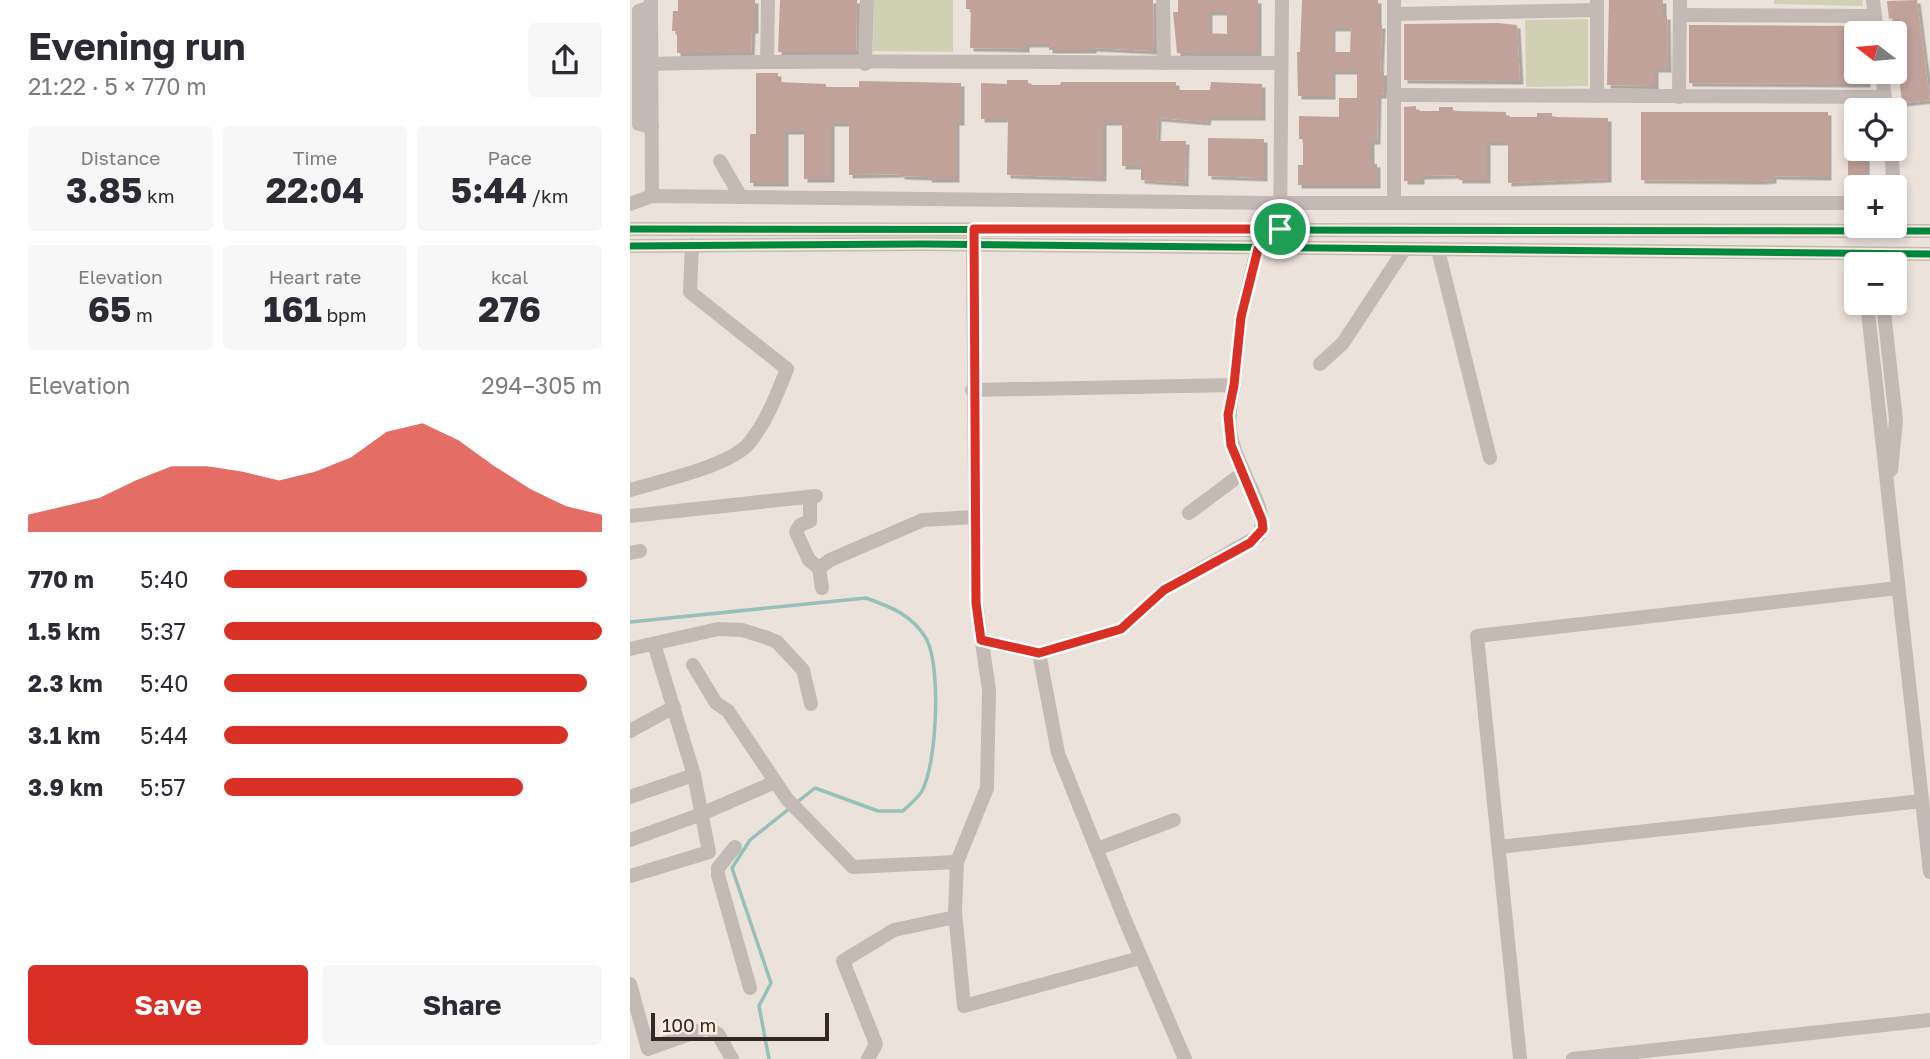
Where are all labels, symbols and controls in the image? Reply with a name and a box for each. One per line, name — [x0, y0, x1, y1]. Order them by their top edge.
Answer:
north arrow — [1844, 21, 1908, 84]
map controls — [1844, 21, 1907, 315]
text: Evening run — [28, 23, 246, 68]
button: share — [528, 23, 602, 97]
text: 21:22 · 5 × 770 m — [28, 72, 207, 100]
button: locate — [1844, 98, 1907, 161]
text: Distance — [80, 146, 160, 169]
text: Time — [293, 146, 337, 169]
text: Pace — [487, 146, 532, 169]
text: 3.85 — [66, 169, 142, 211]
text: 22:04 — [266, 169, 364, 211]
text: 5:44 — [451, 169, 527, 211]
button: + — [1844, 175, 1907, 238]
text: km — [142, 184, 175, 207]
text: /km — [527, 184, 569, 207]
pin — [1250, 199, 1310, 259]
icon: arrive — [1261, 210, 1299, 248]
button: − — [1844, 252, 1907, 315]
text: Elevation — [78, 265, 163, 288]
text: Heart rate — [269, 265, 361, 288]
text: kcal — [491, 265, 528, 288]
text: 65 — [88, 288, 131, 330]
text: 161 — [263, 288, 322, 330]
text: 276 — [478, 288, 541, 330]
text: m — [131, 303, 153, 326]
text: bpm — [322, 303, 367, 326]
text: Elevation — [28, 371, 130, 399]
text: 294–305 m — [481, 371, 602, 399]
text: 770 m — [28, 565, 94, 593]
text: 5:40 — [140, 565, 189, 593]
text: 1.5 km — [28, 617, 100, 645]
text: 5:37 — [140, 617, 186, 645]
text: 2.3 km — [28, 669, 103, 697]
text: 5:40 — [140, 669, 189, 697]
text: 3.1 km — [28, 721, 100, 749]
text: 5:44 — [140, 721, 188, 749]
text: 3.9 km — [28, 773, 103, 801]
text: 5:57 — [140, 773, 186, 801]
button: Save — [28, 965, 308, 1045]
button: Share — [322, 965, 602, 1045]
scale bar — [651, 1010, 830, 1042]
text: 100 m — [662, 1013, 716, 1036]

